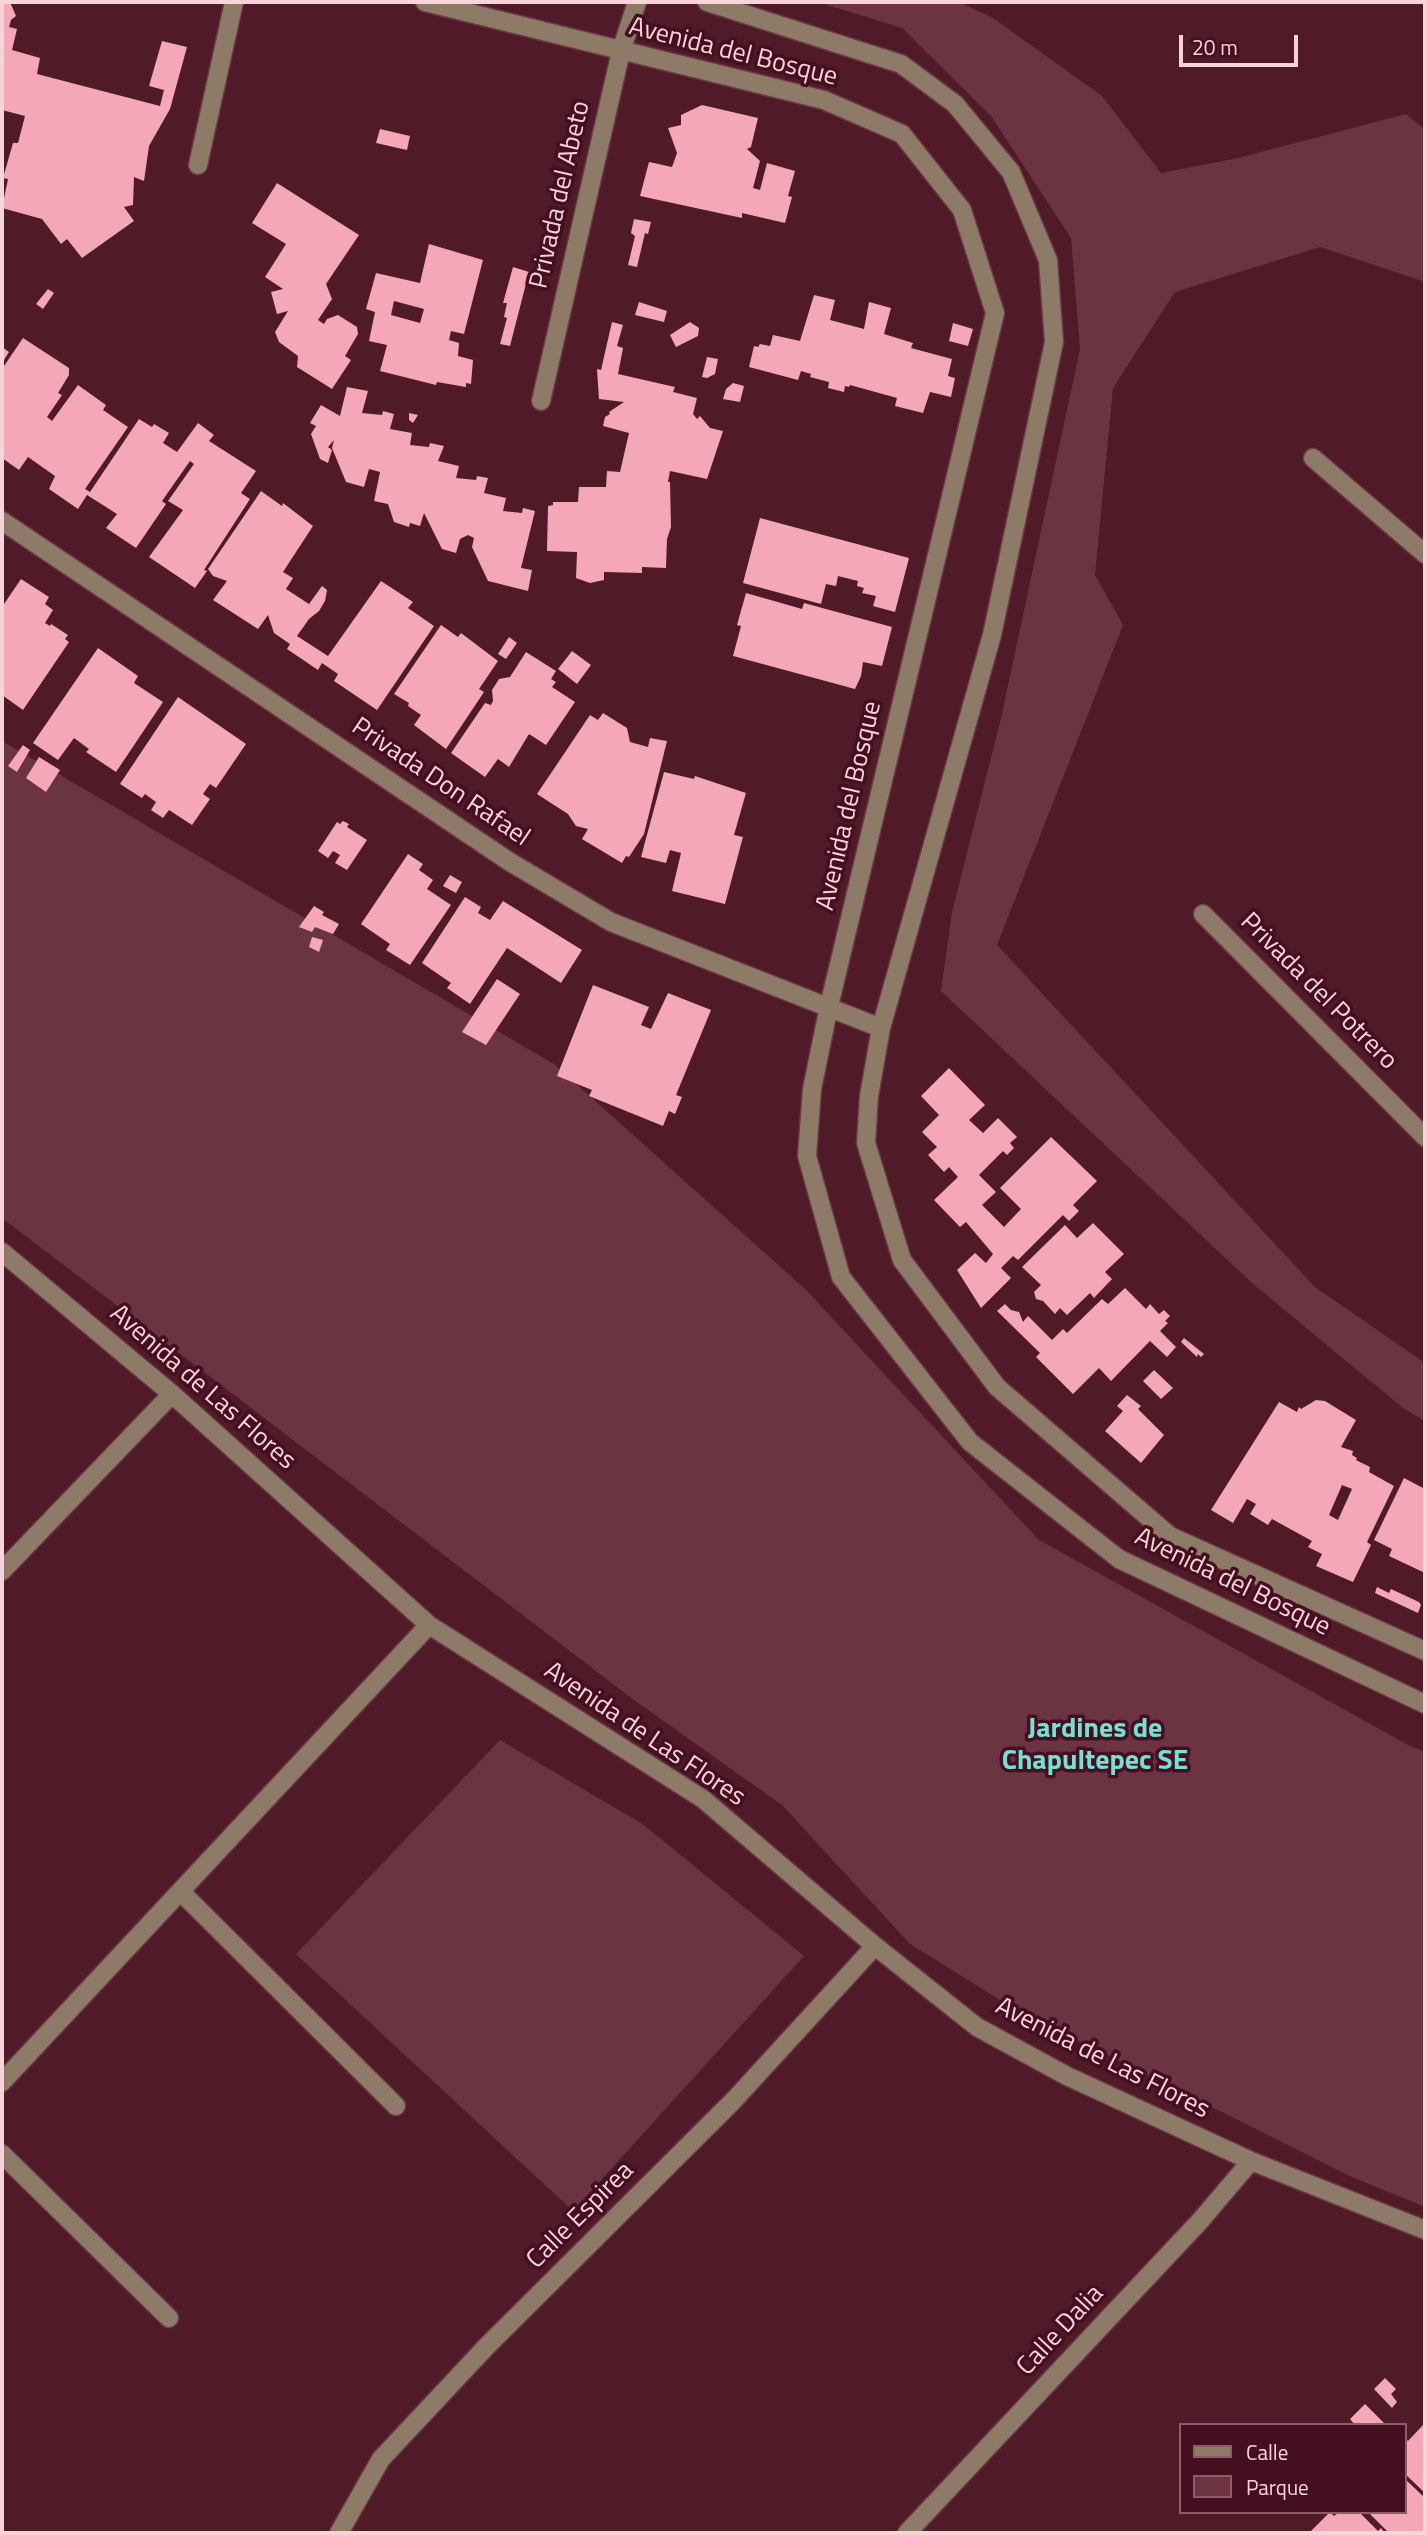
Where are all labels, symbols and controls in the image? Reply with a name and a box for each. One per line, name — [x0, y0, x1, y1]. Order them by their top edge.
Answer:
street label: Avenida del Bosque — [626, 12, 840, 94]
scale bar — [1182, 21, 1301, 65]
text: 20 m — [1192, 31, 1238, 63]
street label: Privada del Abeto — [524, 98, 598, 292]
street label: Avenida del Bosque — [811, 698, 889, 914]
street label: Privada Don Rafael — [345, 712, 535, 854]
street label: Privada del Potrero — [1233, 907, 1403, 1077]
street label: Avenida de Las Flores — [103, 1299, 301, 1477]
street label: Avenida del Bosque — [1129, 1522, 1335, 1644]
street label: Avenida de Las Flores — [538, 1656, 750, 1814]
district label: Jardines de Chapultepec SE — [1002, 1713, 1188, 1779]
street label: Avenida de Las Flores — [990, 1992, 1214, 2126]
street label: Calle Espirea — [521, 2156, 641, 2276]
street label: Calle Dalia — [1011, 2279, 1111, 2383]
legend — [1178, 2423, 1406, 2514]
text: Calle — [1246, 2436, 1288, 2468]
text: Parque — [1246, 2471, 1309, 2503]

